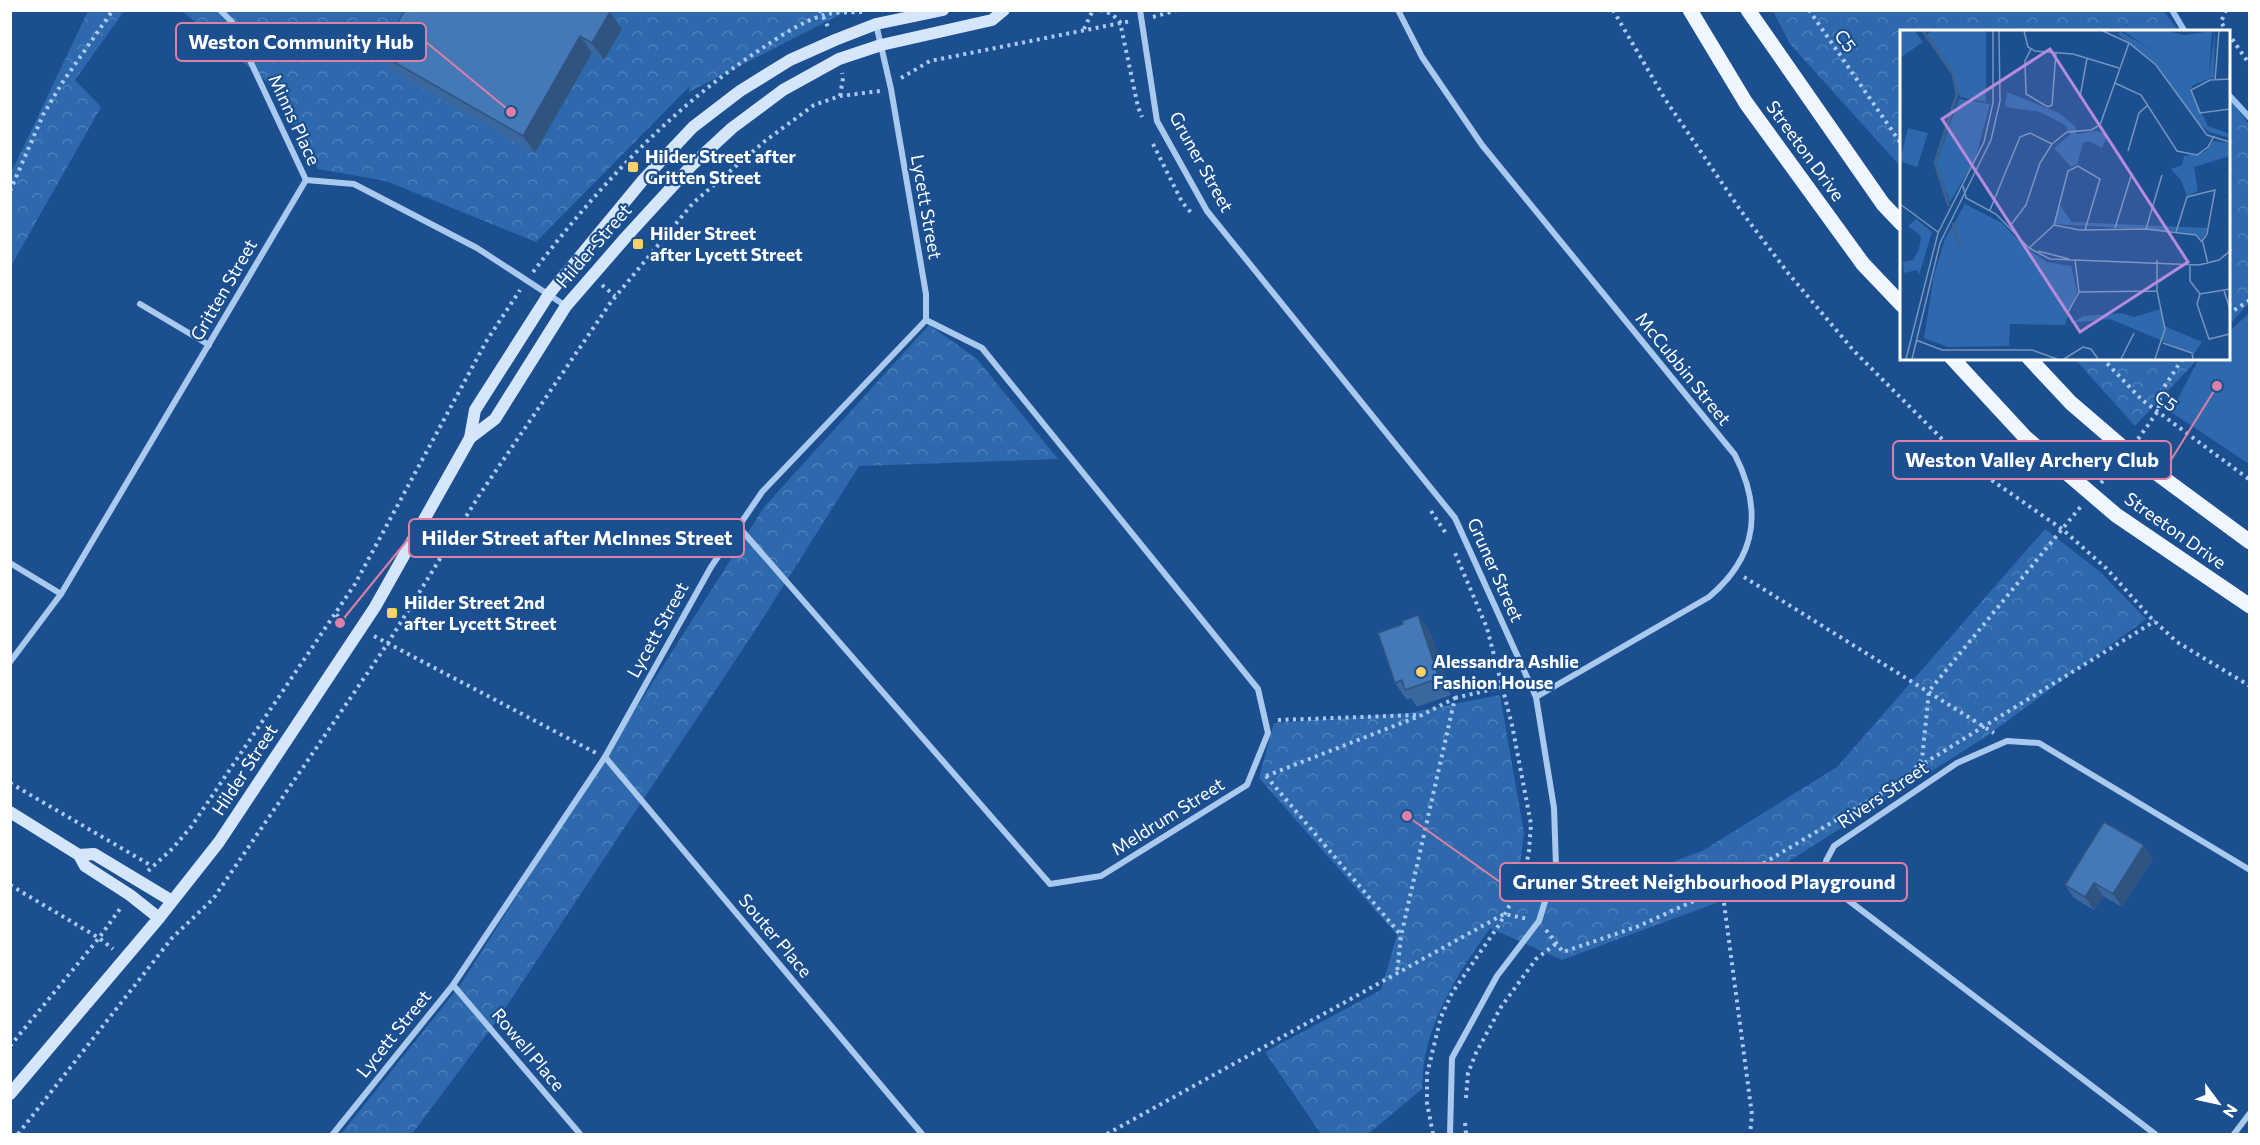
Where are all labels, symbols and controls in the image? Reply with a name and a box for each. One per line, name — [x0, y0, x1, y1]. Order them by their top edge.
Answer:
callout: Weston Community Hub — [176, 23, 426, 61]
street label: C5 — [1830, 25, 1861, 56]
text: Weston Community Hub — [188, 29, 414, 53]
inset map — [1900, 30, 2230, 360]
street label: Minns Place — [264, 71, 326, 169]
street label: Streeton Drive — [1762, 96, 1850, 205]
street label: Gruner Street — [1165, 107, 1239, 216]
place label: Hilder Street after Gritten Street — [645, 145, 796, 188]
street label: Lycett Street — [907, 153, 947, 261]
marker: Hilder Street after Gritten Street — [626, 160, 640, 174]
street label: Hilder Street — [551, 199, 636, 292]
place label: Hilder Street after Lycett Street — [650, 222, 803, 265]
street label: Gritten Street — [185, 235, 261, 344]
marker: Hilder Street after Lycett Street — [631, 237, 645, 251]
street label: McCubbin Street — [1631, 307, 1736, 429]
street label: C5 — [2151, 385, 2182, 416]
callout: Weston Valley Archery Club — [1893, 441, 2171, 479]
text: Weston Valley Archery Club — [1905, 447, 2159, 471]
street label: Streeton Drive — [2121, 487, 2231, 573]
street label: Gruner Street — [1463, 514, 1529, 625]
callout: Hilder Street after McInnes Street — [409, 519, 744, 557]
text: Hilder Street after McInnes Street — [421, 525, 733, 549]
street label: Lycett Street — [622, 578, 692, 681]
place label: Hilder Street 2nd after Lycett Street — [404, 591, 557, 634]
marker: Hilder Street 2nd after Lycett Street — [385, 606, 399, 620]
place label: Alessandra Ashlie Fashion House — [1433, 650, 1579, 693]
marker: Alessandra Ashlie Fashion House — [1414, 665, 1428, 679]
street label: Hilder Street — [207, 720, 282, 819]
street label: Rivers Street — [1833, 756, 1932, 833]
street label: Meldrum Street — [1107, 773, 1228, 860]
callout: Gruner Street Neighbourhood Playground — [1500, 863, 1907, 901]
text: Gruner Street Neighbourhood Playground — [1513, 869, 1895, 893]
street label: Souter Place — [734, 889, 817, 982]
street label: Lycett Street — [351, 985, 435, 1082]
street label: Rowell Place — [488, 1003, 570, 1095]
north arrow — [2188, 1073, 2248, 1133]
text: N — [2220, 1101, 2242, 1122]

